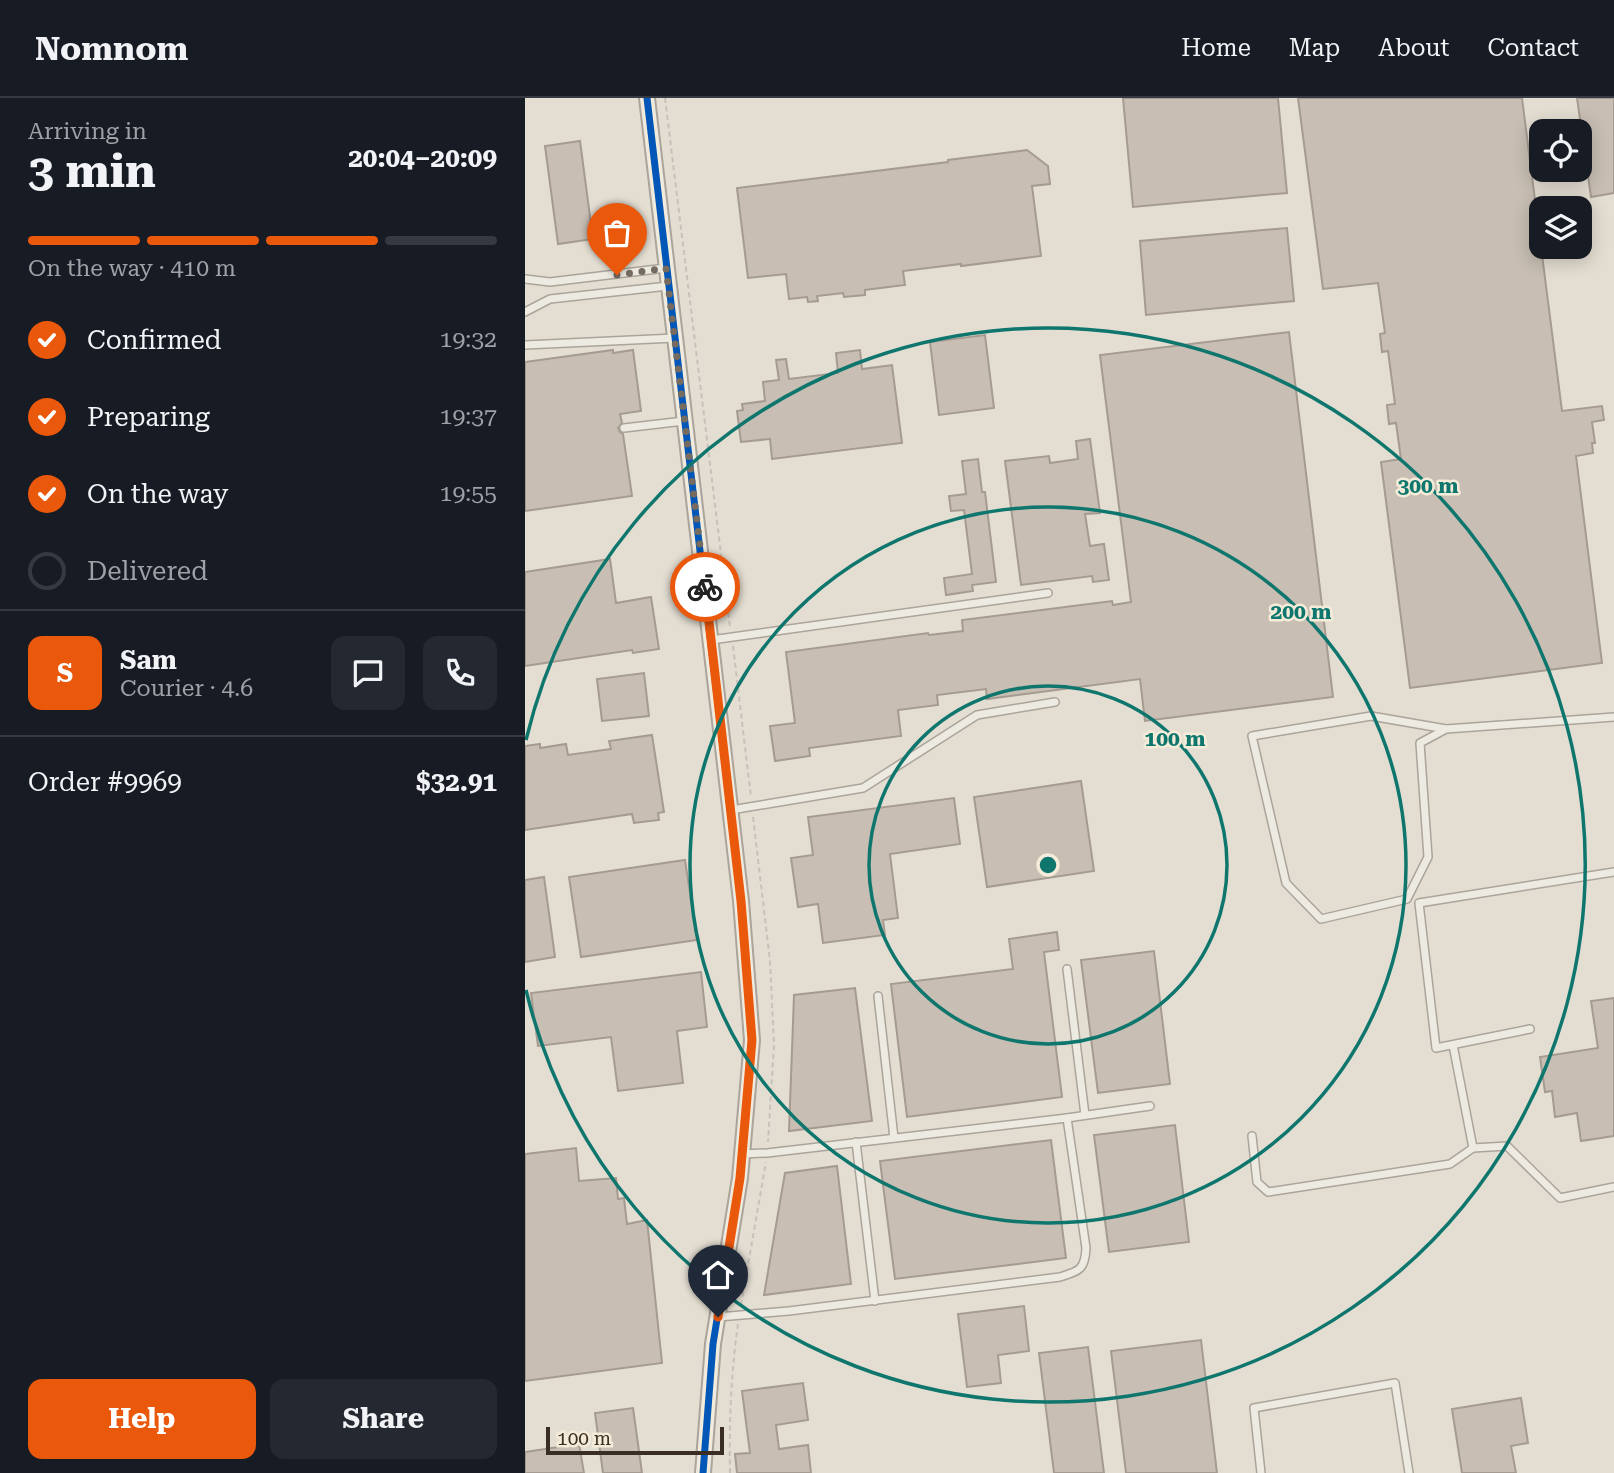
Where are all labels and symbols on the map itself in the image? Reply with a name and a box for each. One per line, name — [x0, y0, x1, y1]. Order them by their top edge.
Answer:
pin — [587, 203, 647, 275]
text: 300 m — [1398, 474, 1458, 498]
courier — [670, 552, 740, 622]
text: 200 m — [1271, 600, 1331, 624]
text: 100 m — [1145, 727, 1205, 751]
centre of rings — [1036, 853, 1060, 877]
pin — [688, 1245, 748, 1317]
scale bar — [546, 1424, 725, 1456]

